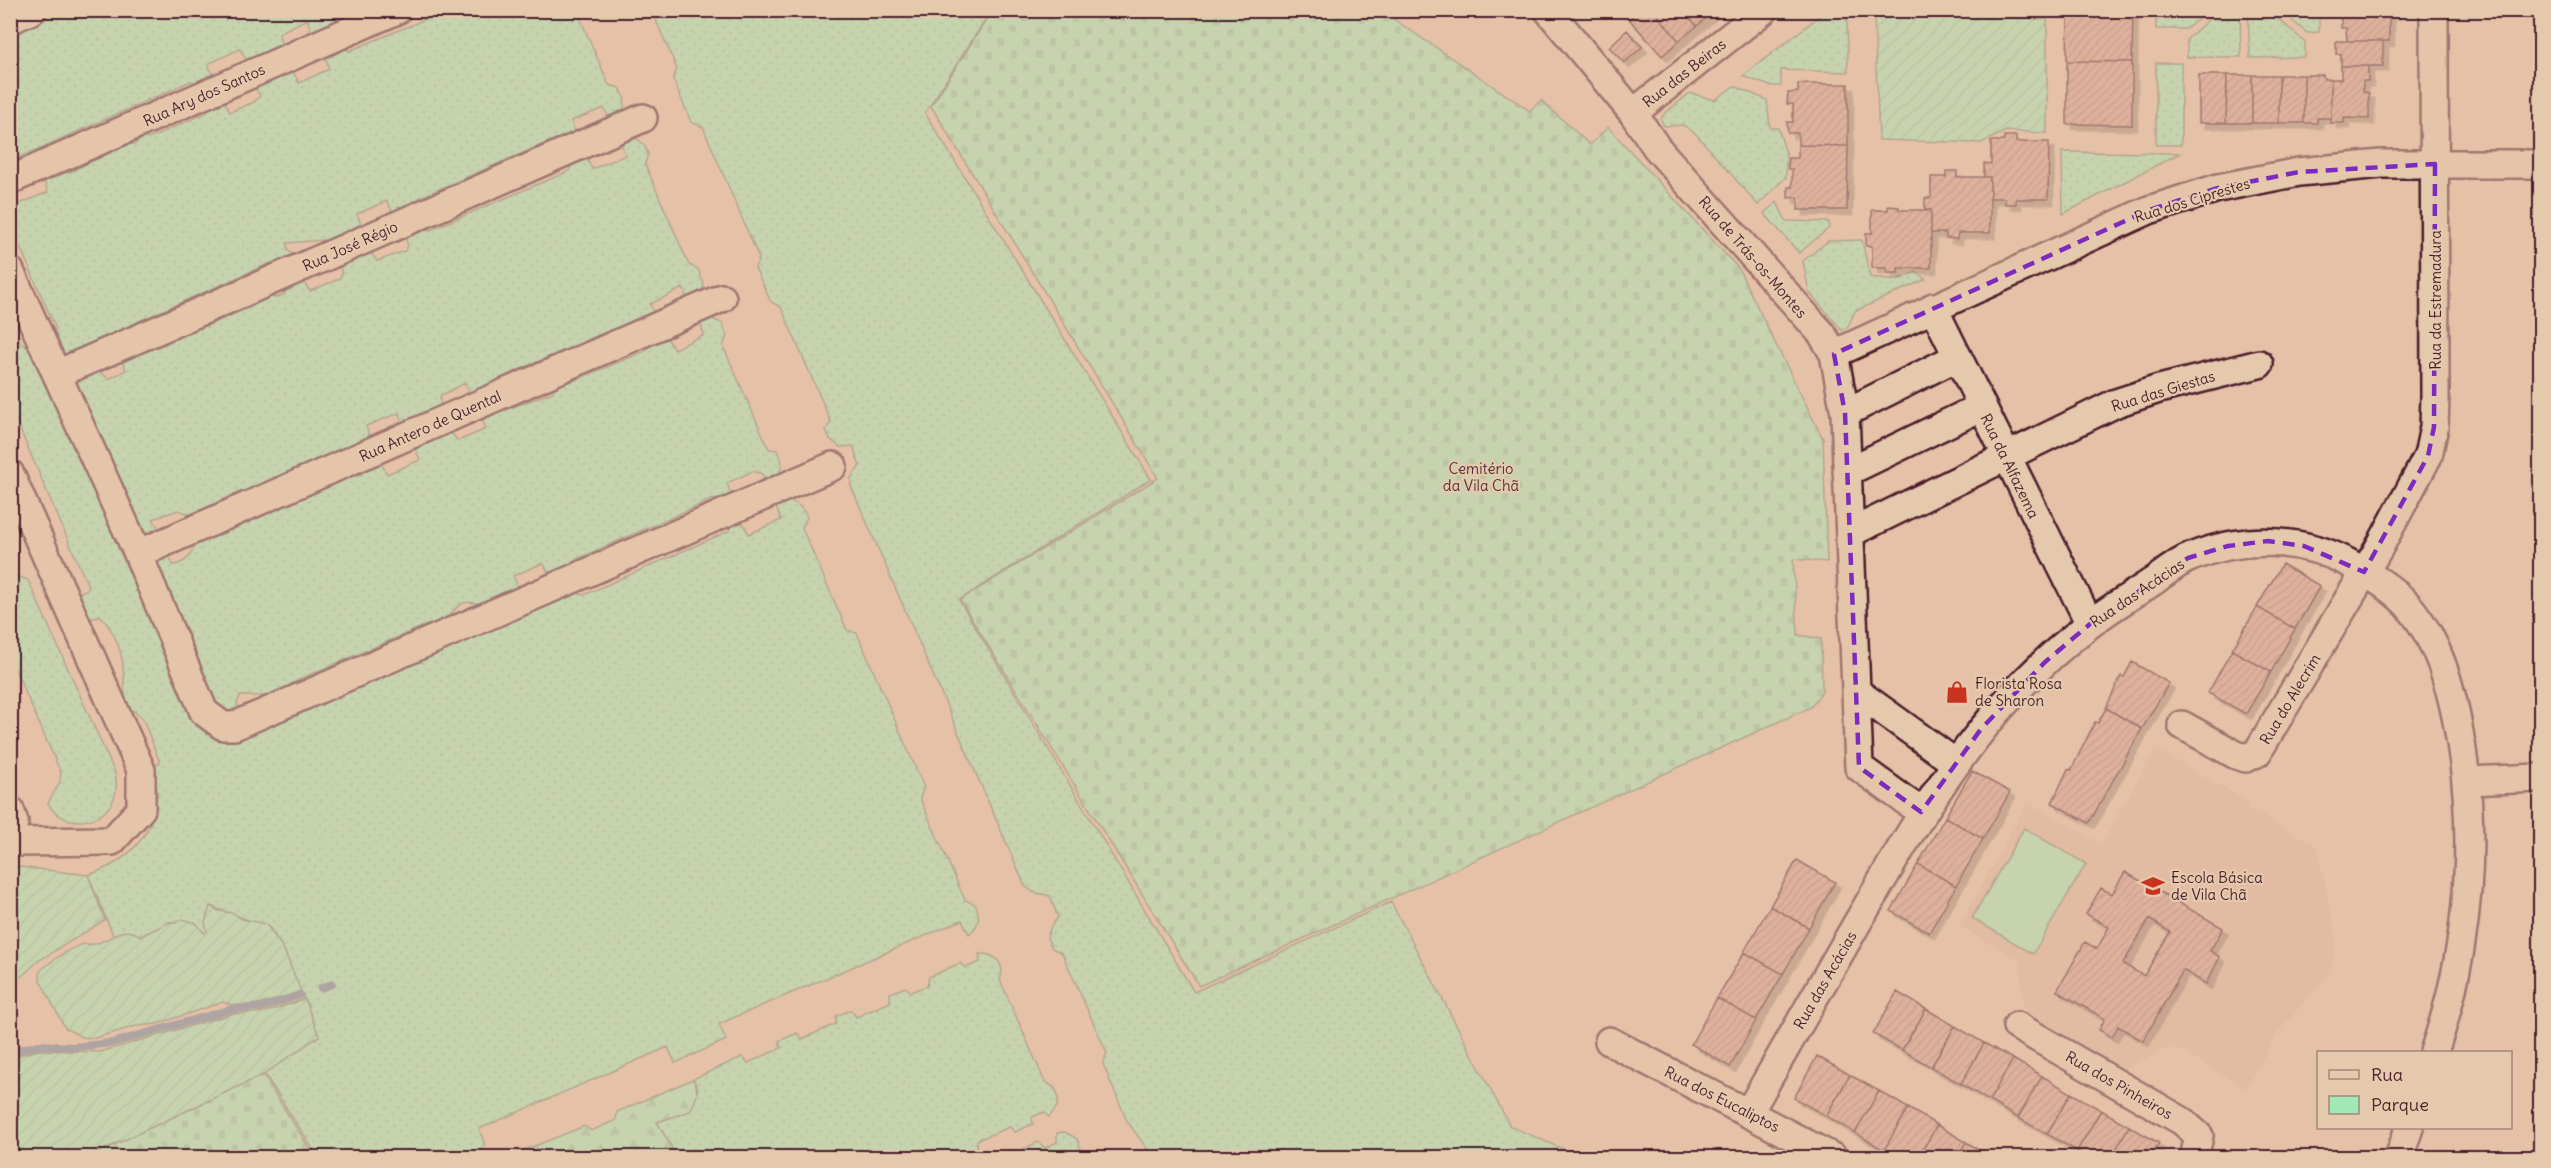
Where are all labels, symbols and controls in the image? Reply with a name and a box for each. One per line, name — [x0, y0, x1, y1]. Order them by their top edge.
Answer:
street label: Rua das Beiras — [1638, 34, 1730, 111]
street label: Rua Ary dos Santos — [140, 60, 268, 130]
street label: Rua dos Ciprestes — [2132, 173, 2252, 227]
street label: Rua de Trás-os-Montes — [1695, 192, 1811, 322]
street label: Rua José Régio — [299, 217, 401, 275]
street label: Rua da Estremadura — [2426, 230, 2445, 370]
street label: Rua das Giestas — [2109, 366, 2217, 416]
street label: Rua Antero de Quental — [356, 386, 504, 466]
street label: Rua da Alfazema — [1976, 411, 2044, 522]
park label: Cemitério da Vila Chã — [1443, 459, 1520, 495]
street label: Rua das Acácias — [2086, 554, 2188, 632]
street label: Rua do Alecrim — [2255, 650, 2325, 748]
place label: Florista Rosa de Sharon — [1975, 674, 2062, 710]
shop icon: Florista Rosa de Sharon — [1944, 679, 1970, 705]
place label: Escola Básica de Vila Chã — [2171, 868, 2263, 904]
school or university icon: Escola Básica de Vila Chã — [2140, 873, 2166, 899]
street label: Rua das Acácias — [1789, 927, 1861, 1032]
street label: Rua dos Pinheiros — [2062, 1047, 2176, 1123]
legend — [2317, 1051, 2512, 1129]
street label: Rua dos Eucaliptos — [1661, 1062, 1783, 1136]
text: Rua — [2371, 1063, 2403, 1086]
text: Parque — [2371, 1093, 2429, 1116]

